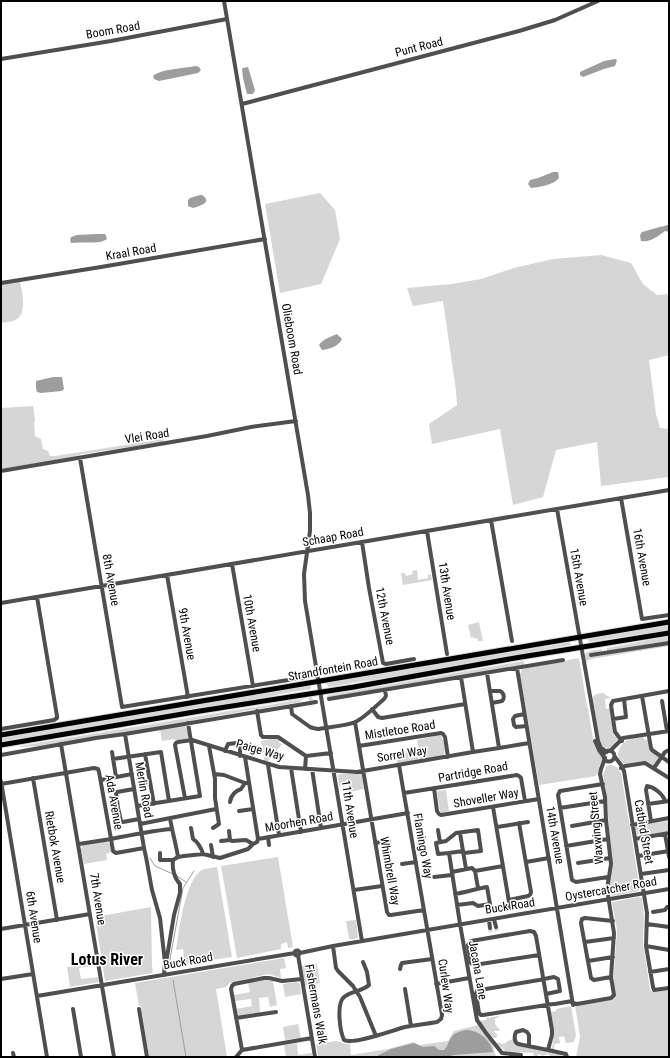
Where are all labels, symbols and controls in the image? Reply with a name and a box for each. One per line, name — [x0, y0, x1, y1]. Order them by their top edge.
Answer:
street label: Boom Road — [85, 18, 141, 42]
street label: Punt Road — [394, 34, 444, 60]
street label: Kraal Road — [105, 241, 157, 263]
street label: Olieboom Road — [279, 302, 305, 376]
street label: Vlei Road — [124, 426, 170, 446]
street label: Schaap Road — [301, 525, 365, 549]
street label: 16th Avenue — [630, 527, 654, 587]
street label: 15th Avenue — [567, 547, 591, 607]
street label: 8th Avenue — [100, 553, 123, 607]
street label: 13th Avenue — [436, 561, 459, 621]
street label: 12th Avenue — [373, 586, 398, 646]
street label: 10th Avenue — [240, 593, 264, 653]
street label: 9th Avenue — [176, 607, 199, 661]
street label: Strandfontein Road — [287, 654, 379, 684]
street label: Mistletoe Road — [364, 718, 436, 742]
street label: Paige Way — [235, 737, 285, 763]
street label: Sorrel Way — [376, 743, 428, 765]
street label: Partridge Road — [437, 759, 509, 785]
street label: Merlin Road — [132, 761, 156, 819]
street label: Ada Avenue — [102, 773, 126, 831]
street label: 11th Avenue — [339, 779, 362, 839]
street label: Shoveller Way — [452, 785, 520, 811]
street label: Waxwing Street — [586, 791, 606, 865]
street label: Catbird Street — [631, 799, 657, 866]
street label: 14th Avenue — [543, 805, 567, 865]
street label: Moorhen Road — [264, 809, 334, 835]
street label: Rietbok Avenue — [42, 810, 68, 885]
street label: Flamingo Way — [410, 812, 436, 880]
street label: Whimbrell Way — [377, 835, 403, 907]
street label: 7th Avenue — [87, 872, 109, 926]
street label: Oystercatcher Road — [564, 874, 658, 904]
street label: 6th Avenue — [23, 890, 45, 944]
street label: Buck Road — [484, 895, 536, 917]
street label: Jacana Lane — [466, 939, 490, 1001]
district label: Lotus River — [71, 950, 143, 969]
street label: Buck Road — [162, 950, 214, 972]
street label: Curlew Way — [435, 958, 457, 1014]
street label: Fishermans Walk — [302, 963, 330, 1046]

